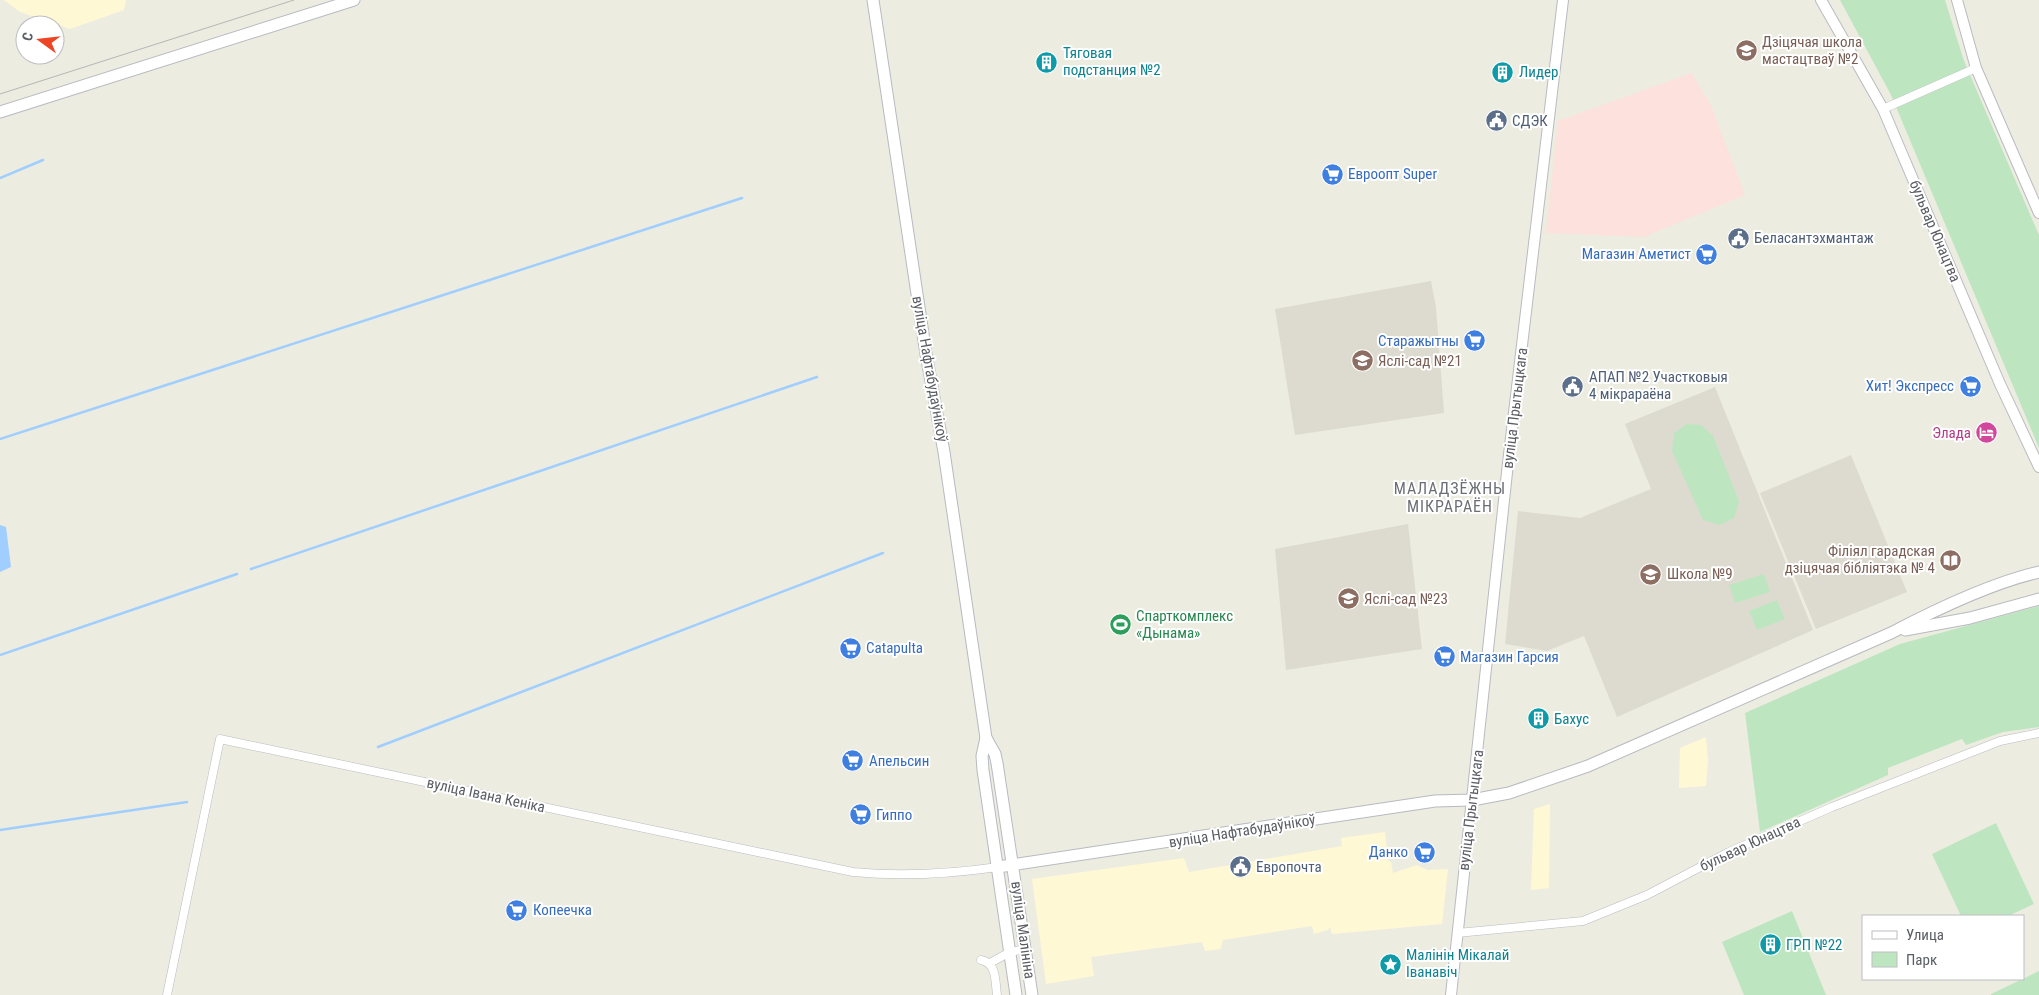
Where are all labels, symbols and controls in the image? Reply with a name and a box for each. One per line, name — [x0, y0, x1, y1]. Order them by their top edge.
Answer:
north arrow — [15, 15, 65, 65]
text: С — [19, 31, 36, 43]
place label: Дзіцячая школа мастацтваў №2 — [1762, 33, 1862, 68]
school or university icon: Дзіцячая школа мастацтваў №2 — [1734, 39, 1758, 63]
place label: Тяговая подстанция №2 — [1063, 44, 1161, 79]
building icon: Тяговая подстанция №2 — [1035, 50, 1059, 74]
building icon: Лидер — [1491, 60, 1515, 84]
place label: Лидер — [1519, 63, 1558, 81]
public building icon: СДЭК — [1484, 109, 1508, 133]
place label: СДЭК — [1512, 112, 1548, 130]
supermarket icon: Евроопт Super — [1320, 162, 1344, 186]
place label: Евроопт Super — [1348, 165, 1437, 183]
street label: бульвар Юнацтва — [1905, 177, 1965, 285]
public building icon: Беласантэхмантаж — [1726, 226, 1750, 250]
place label: Беласантэхмантаж — [1754, 229, 1874, 247]
supermarket icon: Магазин Аметист — [1695, 242, 1719, 266]
place label: Магазин Аметист — [1582, 245, 1691, 263]
street label: вуліца Нафтабудаўнікоў — [908, 295, 952, 443]
supermarket icon: Старажытны — [1463, 329, 1487, 353]
place label: Старажытны — [1378, 332, 1459, 350]
street label: вуліца Прытыцкага — [1499, 347, 1531, 469]
school or university icon: Яслі-сад №21 — [1350, 349, 1374, 373]
place label: Яслі-сад №21 — [1378, 352, 1462, 370]
place label: АПАП №2 Участковыя 4 мікрараёна — [1589, 368, 1728, 403]
public building icon: АПАП №2 Участковыя 4 мікрараёна — [1561, 374, 1585, 398]
supermarket icon: Хит! Экспресс — [1958, 374, 1982, 398]
place label: Хит! Экспресс — [1866, 377, 1954, 395]
hotel icon: Элада — [1975, 421, 1999, 445]
place label: Элада — [1932, 424, 1971, 442]
district label: МАЛАДЗЁЖНЫ МІКРАРАЁН — [1394, 479, 1506, 516]
place label: Філіял гарадская дзіцячая бібліятэка № 4 — [1785, 542, 1935, 577]
library icon: Філіял гарадская дзіцячая бібліятэка № 4 — [1939, 548, 1963, 572]
school or university icon: Школа №9 — [1639, 562, 1663, 586]
place label: Школа №9 — [1667, 565, 1733, 583]
school or university icon: Яслі-сад №23 — [1336, 587, 1360, 611]
place label: Яслі-сад №23 — [1364, 590, 1448, 608]
place label: Спарткомплекс «Дынама» — [1136, 607, 1233, 642]
sports icon: Спарткомплекс «Дынама» — [1108, 613, 1132, 637]
supermarket icon: Catapulta — [838, 636, 862, 660]
place label: Catapulta — [866, 639, 923, 657]
supermarket icon: Магазин Гарсия — [1432, 645, 1456, 669]
place label: Магазин Гарсия — [1460, 648, 1559, 666]
building icon: Бахус — [1526, 707, 1550, 731]
place label: Бахус — [1554, 710, 1589, 728]
supermarket icon: Апельсин — [841, 749, 865, 773]
street label: вуліца Прытыцкага — [1455, 749, 1487, 871]
place label: Апельсин — [869, 752, 929, 770]
street label: вуліца Івана Кеніка — [425, 774, 547, 816]
supermarket icon: Гиппо — [848, 803, 872, 827]
place label: Гиппо — [876, 806, 912, 824]
street label: вуліца Нафтабудаўнікоў — [1167, 811, 1317, 851]
street label: бульвар Юнацтва — [1697, 813, 1803, 875]
supermarket icon: Данко — [1412, 840, 1436, 864]
place label: Данко — [1369, 843, 1408, 861]
public building icon: Европочта — [1228, 855, 1252, 879]
place label: Европочта — [1256, 858, 1322, 876]
street label: вуліца Малініна — [1007, 880, 1039, 980]
supermarket icon: Копеечка — [505, 898, 529, 922]
place label: Копеечка — [533, 901, 592, 919]
legend — [1862, 915, 2024, 980]
text: Улица — [1906, 926, 1944, 944]
building icon: ГРП №22 — [1758, 933, 1782, 957]
place label: ГРП №22 — [1786, 936, 1843, 954]
place label: Малінін Мікалай Іванавіч — [1406, 946, 1509, 981]
text: Парк — [1906, 951, 1937, 969]
place icon: Малінін Мікалай Іванавіч — [1378, 952, 1402, 976]

